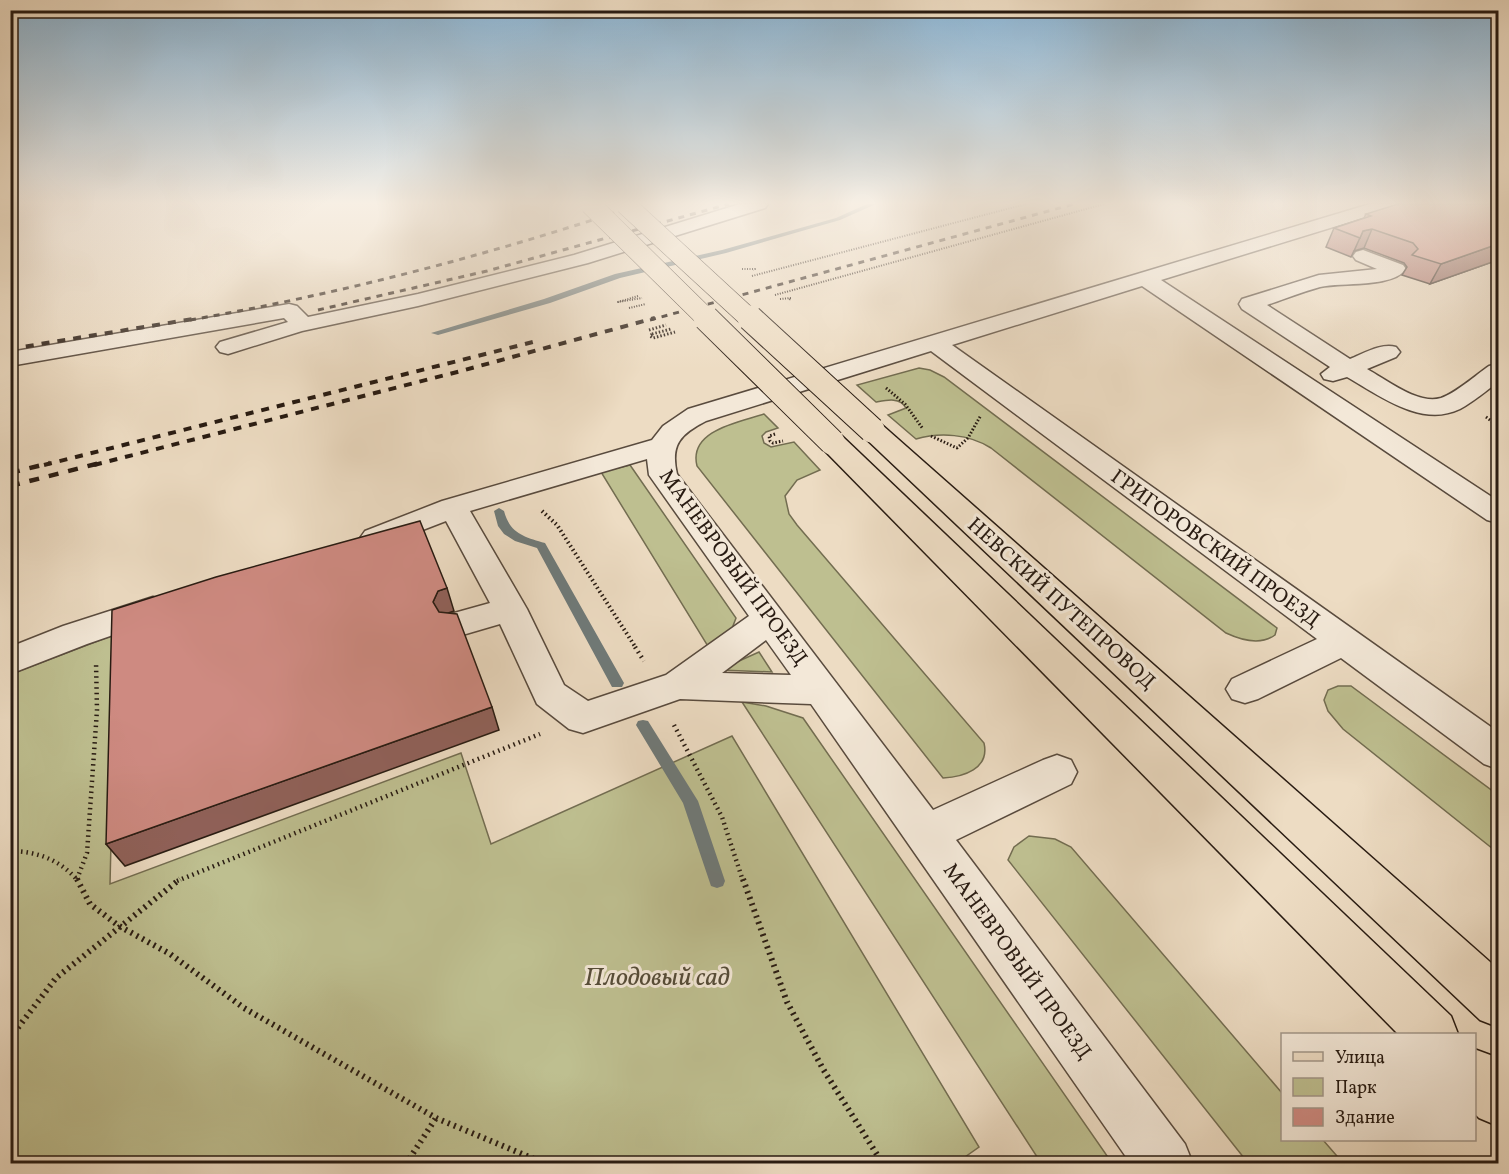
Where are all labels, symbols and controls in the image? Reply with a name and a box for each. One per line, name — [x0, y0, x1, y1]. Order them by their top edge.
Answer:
street label: ГРИГОРОВСКИЙ ПРОЕЗД — [1104, 463, 1326, 635]
street label: МАНЕВРОВЫЙ ПРОЕЗД — [652, 464, 814, 672]
street label: НЕВСКИЙ ПУТЕПРОВОД — [960, 511, 1162, 697]
street label: МАНЕВРОВЫЙ ПРОЕЗД — [936, 858, 1098, 1066]
park label: Плодовый сад — [585, 960, 730, 996]
legend — [1281, 1033, 1476, 1141]
text: Улица — [1335, 1046, 1385, 1071]
text: Парк — [1335, 1076, 1377, 1101]
text: Здание — [1335, 1106, 1395, 1131]

